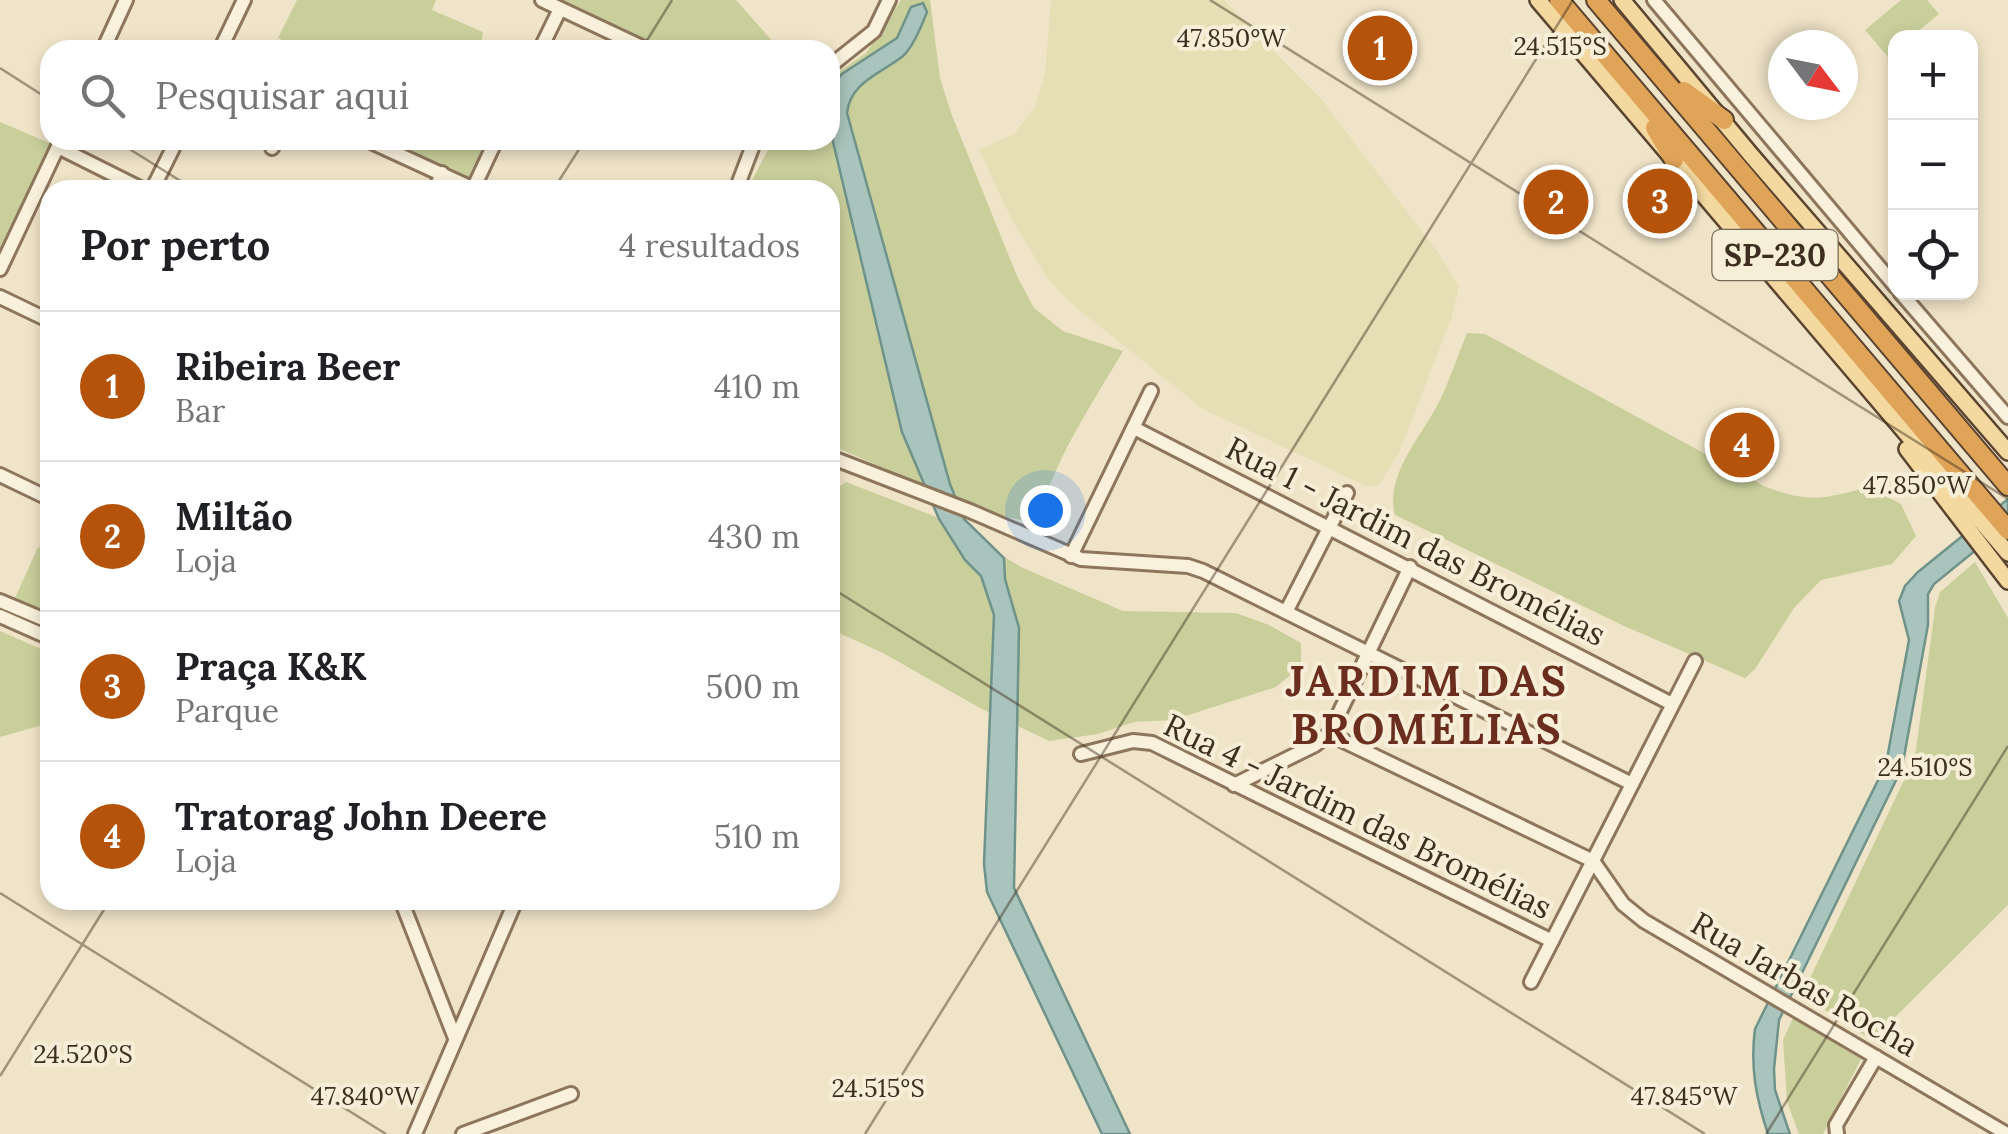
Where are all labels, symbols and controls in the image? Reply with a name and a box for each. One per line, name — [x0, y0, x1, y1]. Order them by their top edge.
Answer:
pin: 1 — [1348, 10, 1412, 86]
text: 47.850°W — [1177, 22, 1286, 54]
text: 24.515°S — [1513, 30, 1607, 62]
north arrow — [1768, 30, 1858, 120]
map controls — [1888, 30, 1978, 300]
button: + — [1888, 30, 1978, 120]
search box — [40, 40, 840, 150]
icon: search — [75, 68, 130, 123]
text: Pesquisar aqui — [155, 71, 409, 119]
button: − — [1888, 120, 1978, 210]
pin: 2 — [1524, 164, 1588, 240]
pin: 3 — [1628, 164, 1692, 238]
button: locate — [1888, 210, 1978, 300]
text: Por perto — [80, 218, 270, 272]
text: 4 resultados — [619, 225, 800, 266]
road number: SP-230 — [1712, 230, 1838, 280]
text: Ribeira Beer — [175, 342, 400, 390]
text: 1 — [106, 366, 119, 407]
text: 410 m — [714, 366, 800, 407]
text: Bar — [175, 390, 225, 431]
pin: 4 — [1710, 408, 1774, 482]
street label: Rua 1 - Jardim das Bromélias — [1219, 427, 1613, 655]
text: 47.850°W — [1863, 469, 1972, 501]
your location — [1020, 485, 1071, 536]
text: Miltão — [175, 492, 293, 540]
text: 2 — [104, 516, 121, 557]
text: 430 m — [708, 516, 800, 557]
text: Loja — [175, 540, 237, 581]
text: Praça K&K — [175, 642, 366, 690]
district label: JARDIM DAS BROMÉLIAS — [1286, 654, 1568, 756]
text: 3 — [104, 666, 121, 707]
text: 500 m — [706, 666, 800, 707]
text: Parque — [175, 690, 279, 731]
street label: Rua 4 - Jardim das Bromélias — [1157, 704, 1559, 928]
text: 24.510°S — [1877, 751, 1973, 783]
text: Tratorag John Deere — [175, 792, 547, 840]
text: 4 — [104, 816, 121, 857]
text: 510 m — [714, 816, 800, 857]
text: Loja — [175, 840, 237, 881]
street label: Rua Jarbas Rocha — [1684, 902, 1926, 1066]
text: 24.520°S — [33, 1038, 133, 1070]
text: 24.515°S — [831, 1072, 925, 1104]
text: 47.840°W — [311, 1080, 420, 1112]
text: 47.845°W — [1631, 1080, 1738, 1112]

